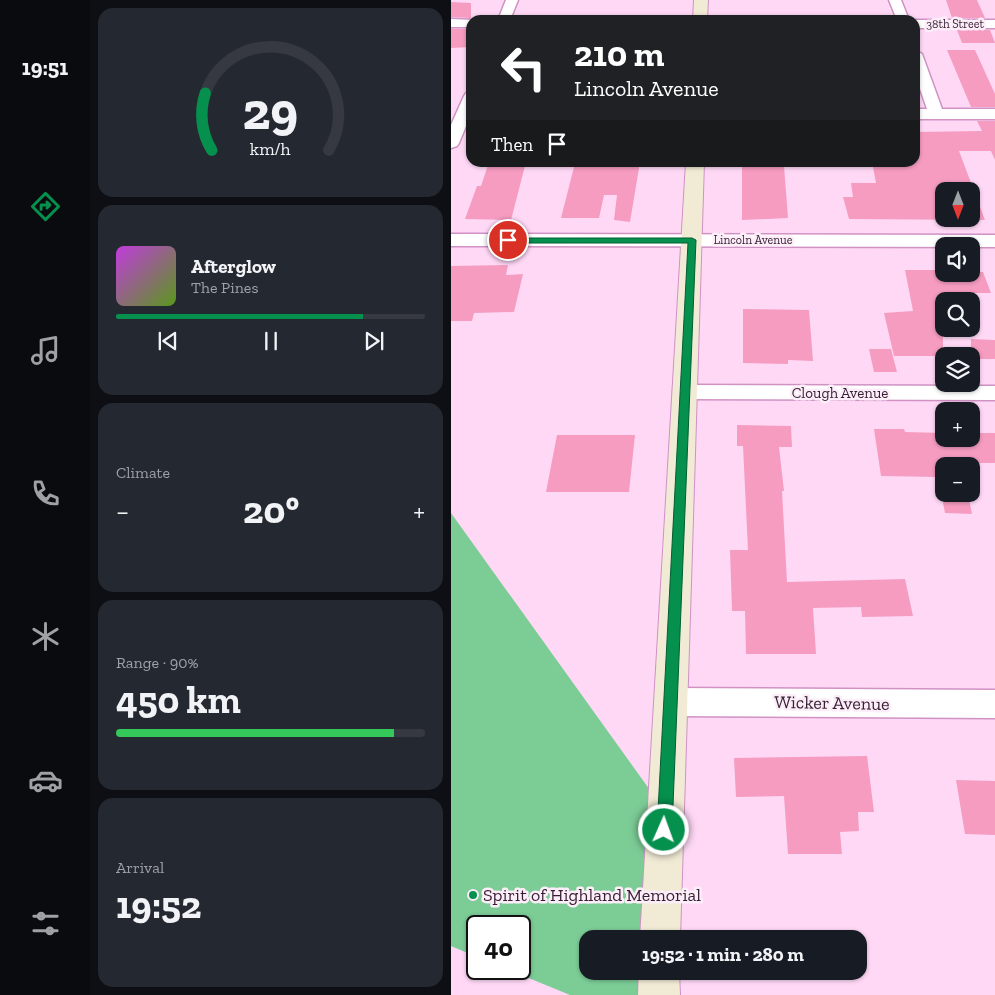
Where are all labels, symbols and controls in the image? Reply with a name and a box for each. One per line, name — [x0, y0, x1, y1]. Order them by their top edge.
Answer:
street label: 38th Street — [926, 17, 984, 31]
text: 210 m — [574, 33, 664, 75]
icon: left — [491, 35, 556, 100]
text: 19:51 — [22, 54, 68, 81]
text: Lincoln Avenue — [574, 75, 719, 102]
text: 29 — [243, 80, 298, 142]
icon: arrive — [543, 130, 571, 158]
text: Then — [491, 133, 533, 156]
text: km/h — [250, 138, 291, 160]
north arrow — [935, 182, 980, 228]
map controls — [935, 182, 980, 502]
icon: directions — [28, 189, 63, 224]
pin — [487, 219, 529, 261]
icon: arrive — [494, 226, 522, 254]
street label: Lincoln Avenue — [714, 233, 793, 247]
button: sound — [935, 237, 980, 282]
text: Afterglow — [191, 255, 276, 278]
text: The Pines — [191, 278, 258, 297]
button: search — [935, 292, 980, 337]
icon: previous — [154, 327, 182, 355]
icon: pause — [257, 327, 285, 355]
icon: next — [360, 327, 388, 355]
icon: music — [28, 333, 63, 368]
button: layers — [935, 347, 980, 392]
street label: Clough Avenue — [792, 384, 888, 402]
button: + — [935, 402, 980, 447]
button: − — [935, 457, 980, 502]
text: Climate — [116, 463, 170, 482]
icon: phone — [28, 476, 63, 511]
text: 20° — [243, 487, 299, 533]
text: − — [116, 495, 129, 528]
text: + — [413, 495, 425, 528]
icon: climate — [28, 619, 63, 654]
text: Range · 90% — [116, 653, 199, 672]
text: 450 km — [116, 677, 241, 723]
street label: Wicker Avenue — [774, 691, 890, 715]
icon: car — [28, 763, 63, 798]
position arrow — [637, 803, 689, 855]
text: Arrival — [116, 858, 164, 877]
text: 19:52 — [116, 882, 201, 928]
place label: Spirit of Highland Memorial — [483, 884, 701, 906]
marker: Spirit of Highland Memorial — [467, 889, 479, 901]
icon: filters — [28, 906, 63, 941]
speed limit sign: 40 — [466, 915, 531, 980]
text: 19:52 · 1 min · 280 m — [642, 943, 804, 966]

